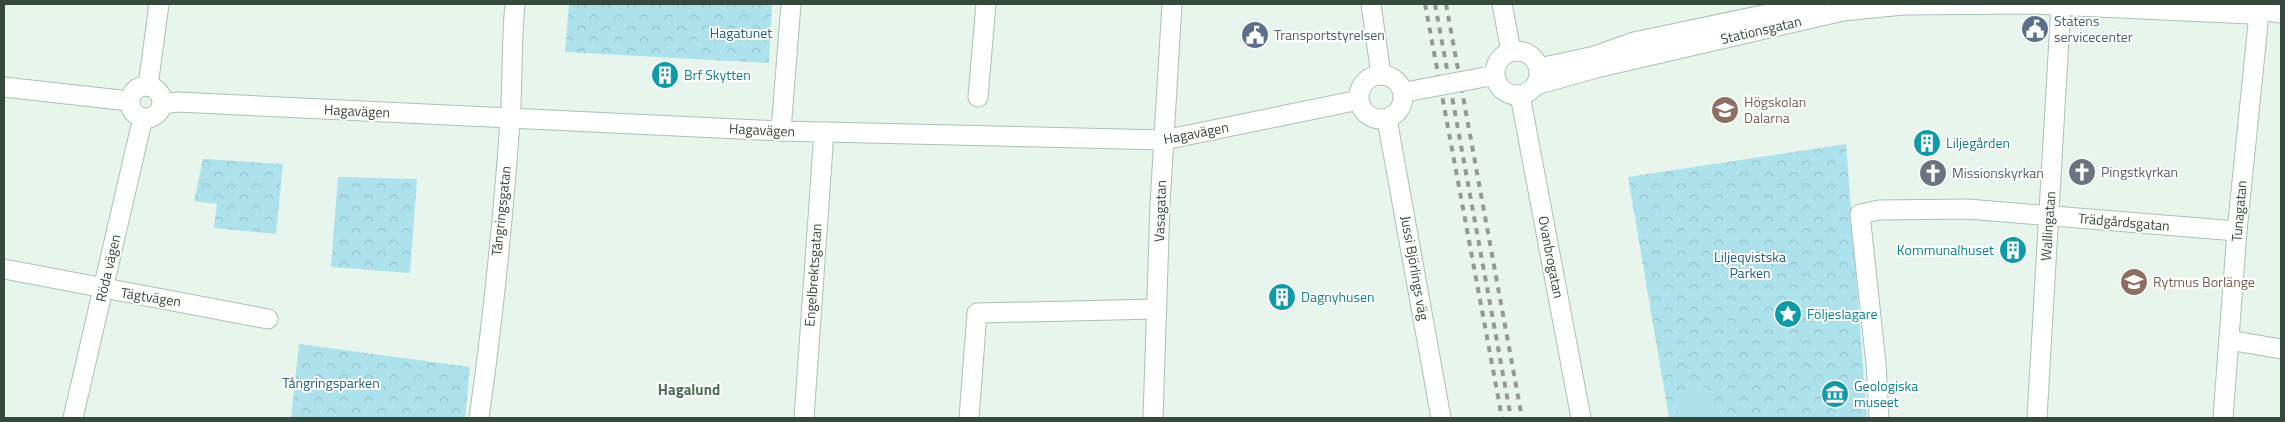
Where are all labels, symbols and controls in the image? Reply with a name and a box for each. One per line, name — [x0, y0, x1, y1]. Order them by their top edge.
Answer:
street label: Stationsgatan — [1718, 10, 1803, 49]
place label: Statens servicecenter — [2054, 10, 2133, 47]
public building icon: Statens servicecenter — [2020, 14, 2050, 44]
public building icon: Transportstyrelsen — [1240, 20, 1270, 50]
park label: Hagatunet — [710, 22, 772, 43]
place label: Transportstyrelsen — [1274, 24, 1385, 45]
building icon: Brf Skytten — [650, 60, 680, 90]
place label: Brf Skytten — [684, 64, 751, 85]
place label: Högskolan Dalarna — [1744, 91, 1806, 128]
school or university icon: Högskolan Dalarna — [1710, 95, 1740, 125]
street label: Hagavägen — [324, 98, 391, 123]
street label: Hagavägen — [1161, 116, 1230, 149]
street label: Hagavägen — [729, 117, 796, 142]
building icon: Liljegården — [1912, 128, 1942, 158]
place label: Liljegården — [1946, 132, 2010, 153]
church icon: Pingstkyrkan — [2067, 157, 2097, 187]
church icon: Missionskyrkan — [1918, 158, 1948, 188]
place label: Pingstkyrkan — [2101, 161, 2178, 182]
place label: Missionskyrkan — [1952, 162, 2044, 183]
street label: Tångringsgatan — [485, 165, 516, 257]
street label: Tunagatan — [2225, 179, 2252, 243]
street label: Vasagatan — [1148, 180, 1171, 242]
street label: Wallingatan — [2035, 190, 2060, 262]
street label: Trädgårdsgatan — [2077, 207, 2171, 236]
street label: Jussi Björlings väg — [1396, 214, 1435, 322]
street label: Ovanbrogatan — [1533, 214, 1570, 300]
street label: Engelbrektsgatan — [798, 223, 827, 327]
street label: Röda vägen — [90, 232, 125, 304]
building icon: Kommunalhuset — [1998, 235, 2028, 265]
place label: Kommunalhuset — [1897, 239, 1994, 260]
park label: Liljeqvistska Parken — [1714, 246, 1786, 283]
school or university icon: Rytmus Borlänge — [2119, 267, 2149, 297]
place label: Rytmus Borlänge — [2153, 271, 2255, 292]
street label: Tägtvägen — [119, 281, 183, 312]
building icon: Dagnyhusen — [1267, 282, 1297, 312]
place label: Dagnyhusen — [1301, 286, 1375, 307]
place icon: Följeslagare — [1773, 299, 1803, 329]
place label: Följeslagare — [1807, 303, 1878, 324]
park label: Tångringsparken — [282, 372, 380, 393]
place label: Geologiska museet — [1854, 375, 1918, 412]
district label: Hagalund — [658, 378, 720, 401]
museum icon: Geologiska museet — [1820, 379, 1850, 409]

